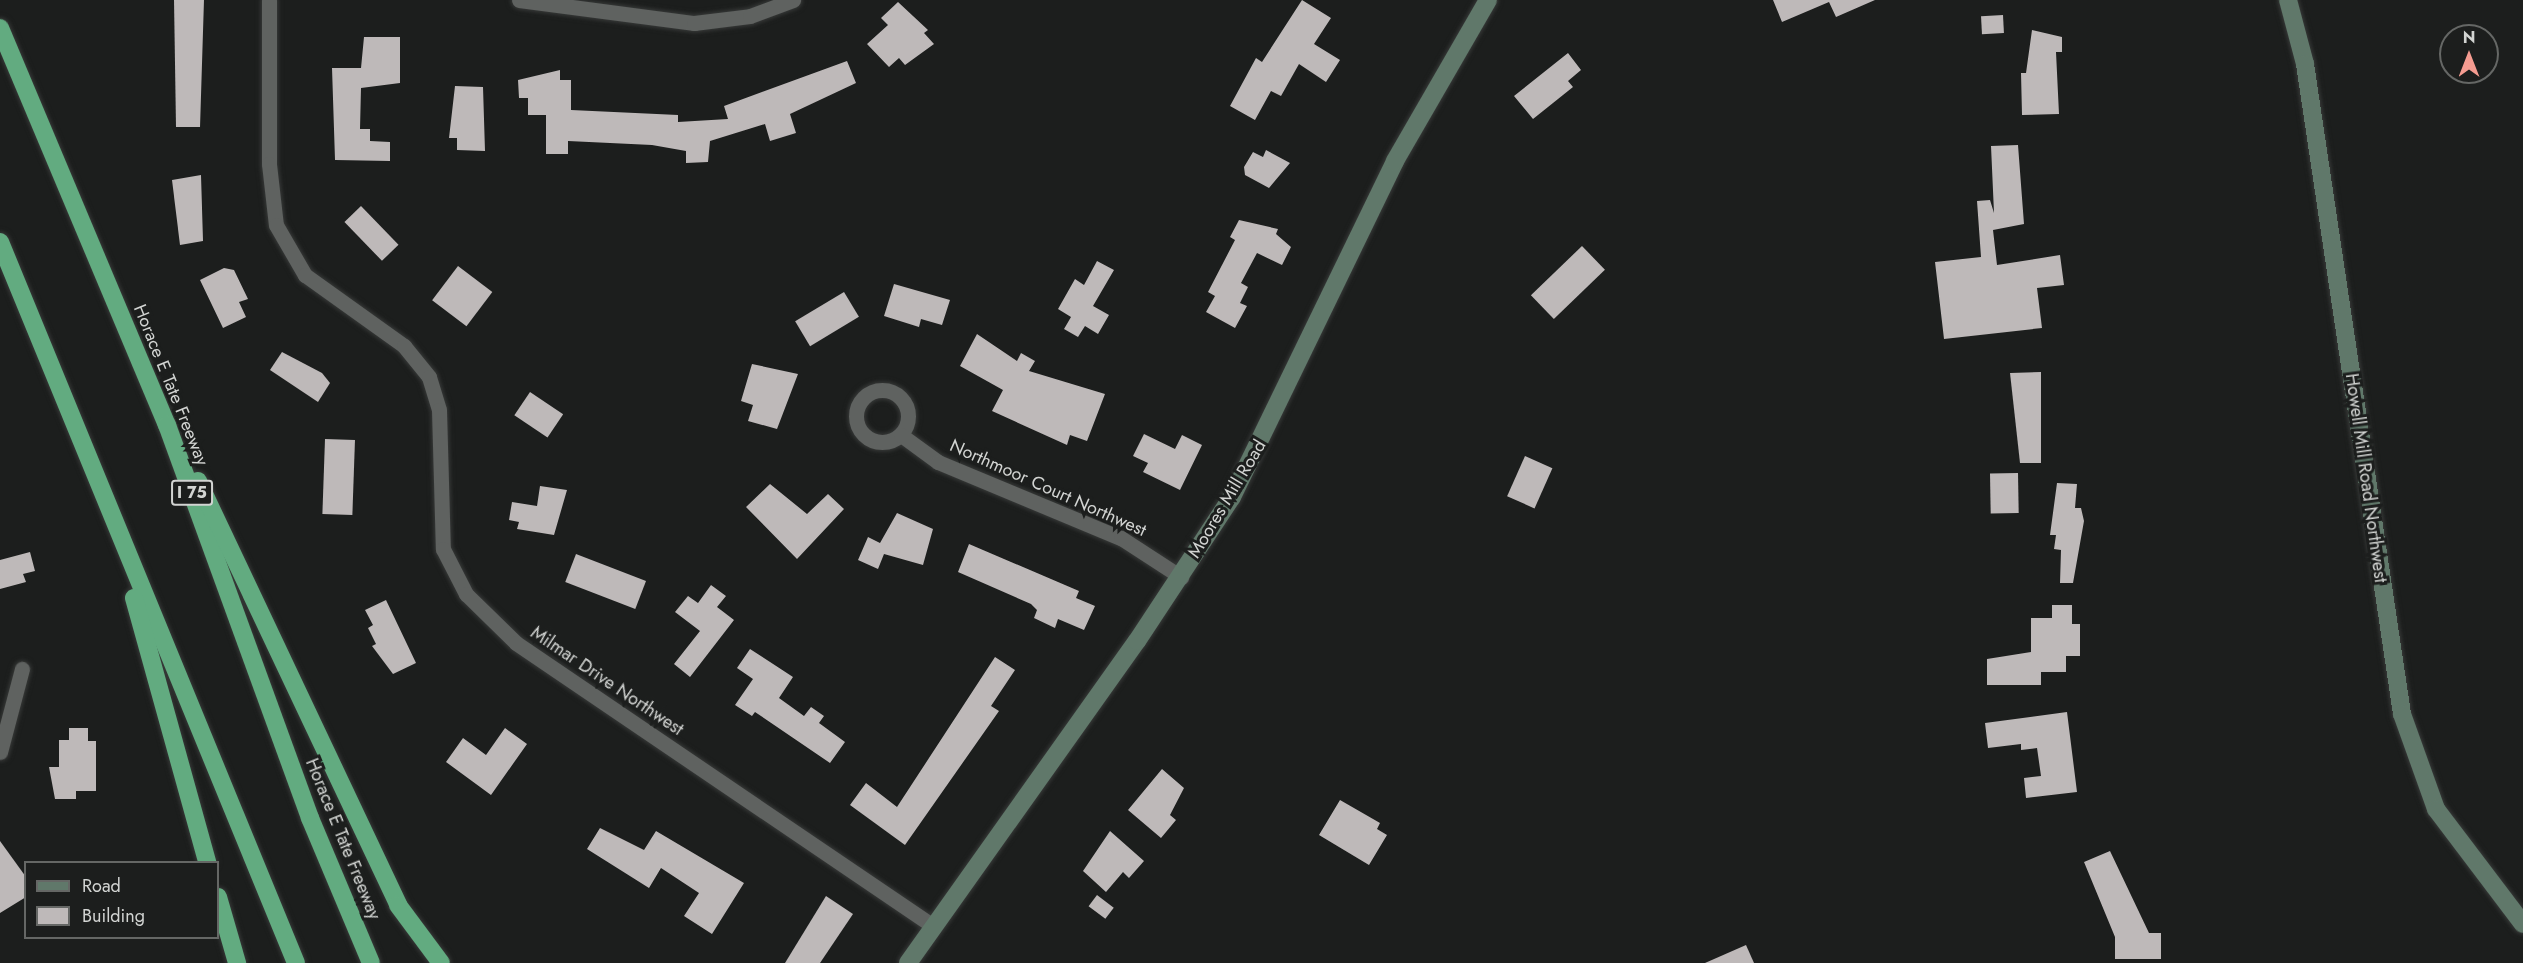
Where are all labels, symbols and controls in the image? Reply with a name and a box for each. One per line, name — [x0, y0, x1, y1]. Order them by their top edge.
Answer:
north arrow — [2439, 24, 2499, 84]
text: N — [2463, 26, 2475, 49]
street label: Horace E Tate Freeway — [129, 301, 213, 469]
street label: Howell Mill Road Northwest — [2341, 372, 2391, 584]
street label: Northmoor Court Northwest — [946, 435, 1150, 541]
street label: Moores Mill Road — [1183, 436, 1271, 562]
road number: I 75 — [171, 480, 213, 506]
street label: Milmar Drive Northwest — [527, 622, 687, 740]
street label: Horace E Tate Freeway — [301, 755, 385, 923]
legend — [24, 861, 219, 939]
text: Road — [82, 873, 121, 899]
text: Building — [82, 903, 145, 929]

